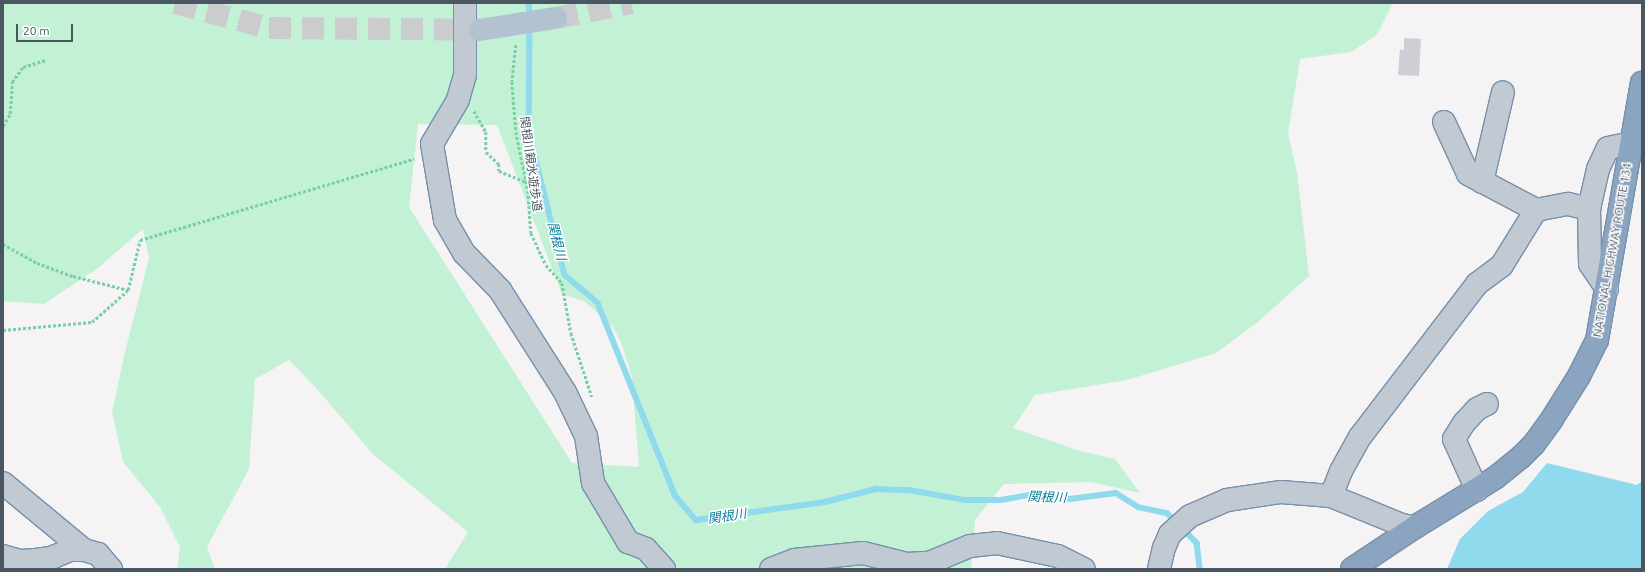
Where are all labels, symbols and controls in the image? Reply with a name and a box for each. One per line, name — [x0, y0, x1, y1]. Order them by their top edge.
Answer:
scale bar — [18, 16, 75, 42]
text: 20 m — [23, 24, 50, 37]
street label: 関根川親水遊歩道 — [517, 115, 545, 213]
street label: NATIONAL HIGHWAY ROUTE 134 — [1590, 162, 1634, 338]
water label: 関根川 — [545, 220, 569, 262]
water label: 関根川 — [1027, 489, 1067, 505]
water label: 関根川 — [707, 506, 747, 526]

